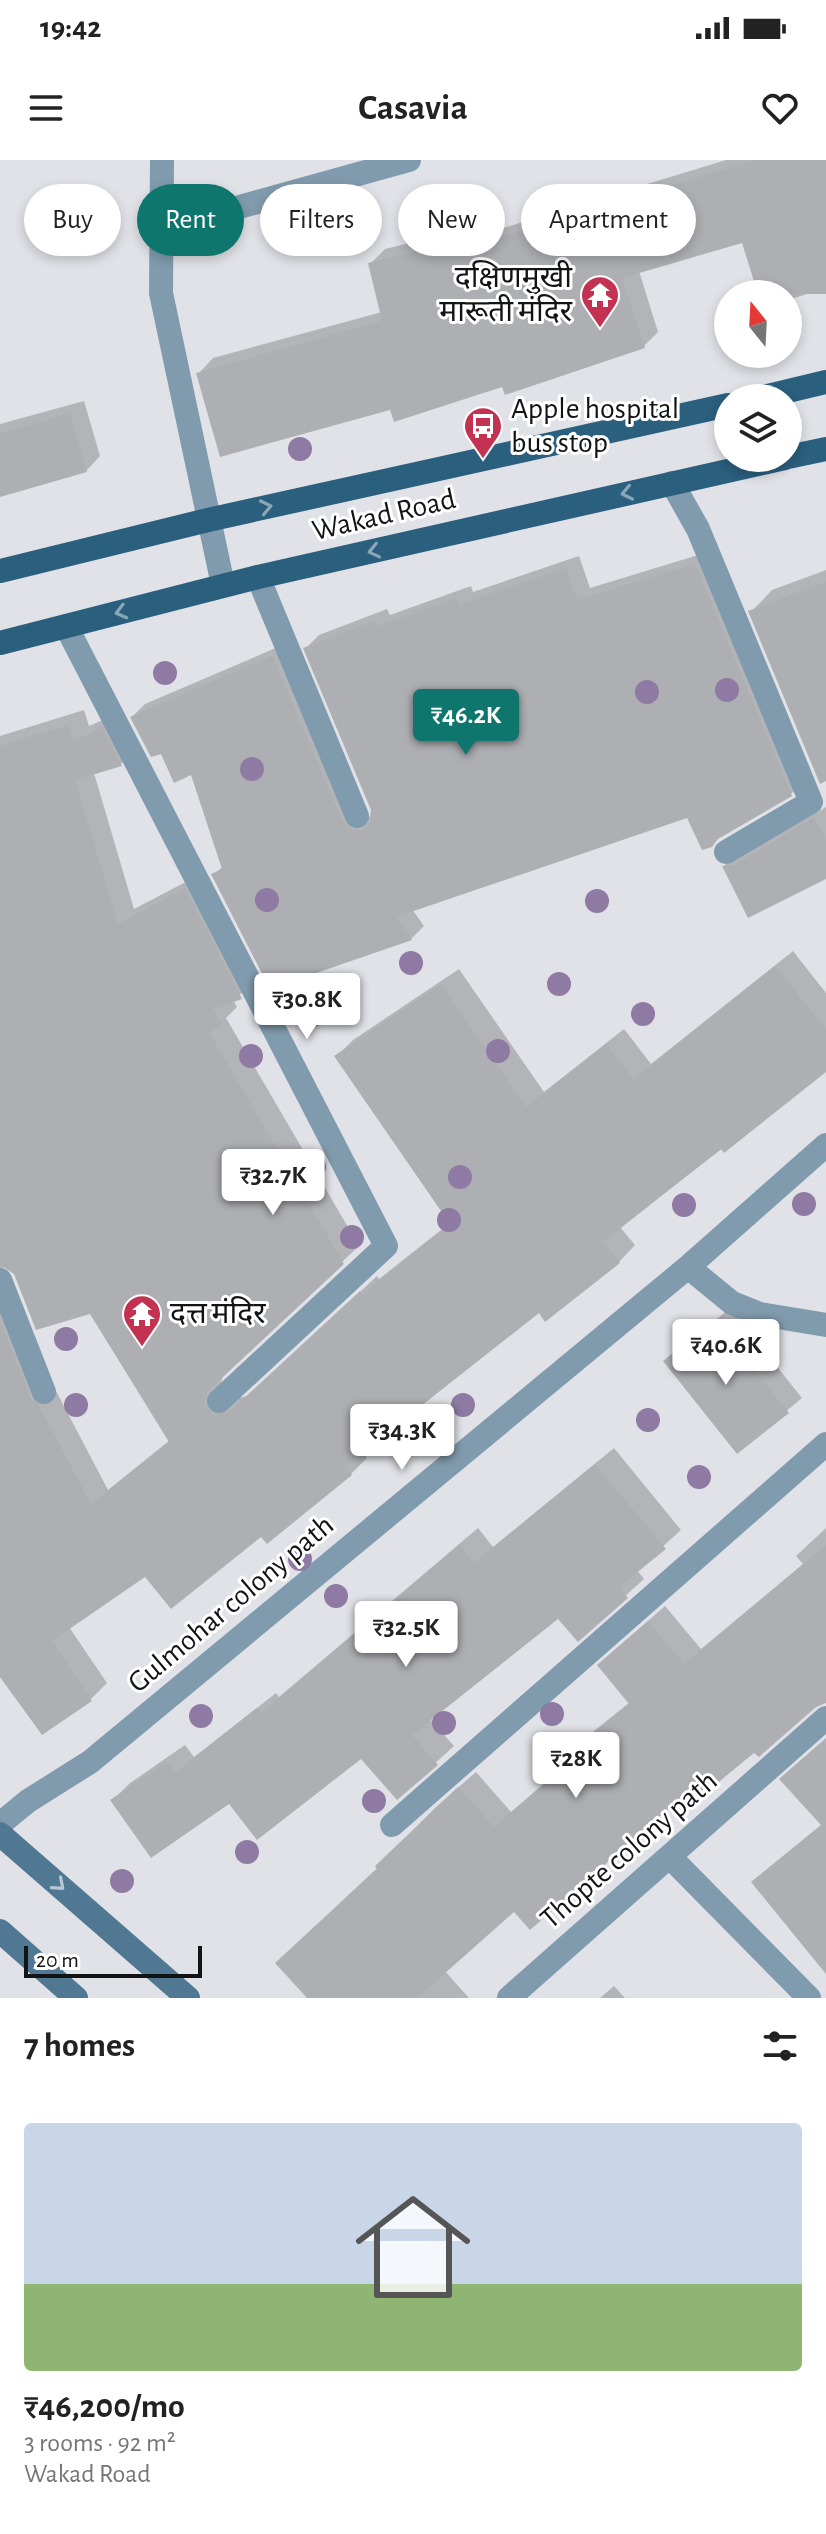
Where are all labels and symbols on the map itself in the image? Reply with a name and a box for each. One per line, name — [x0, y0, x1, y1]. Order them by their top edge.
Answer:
place label: दक्षिणमुखी मारूती मंदिर — [439, 260, 573, 327]
temple icon: दक्षिणमुखी मारूती मंदिर — [579, 274, 621, 329]
north arrow — [714, 280, 802, 368]
place label: Apple hospital bus stop — [511, 394, 679, 458]
bus stop icon: Apple hospital bus stop — [462, 405, 504, 460]
street label: Wakad Road — [309, 484, 459, 546]
one-way arrow — [621, 484, 634, 501]
one-way arrow — [259, 499, 273, 516]
one-way arrow — [367, 542, 381, 559]
one-way arrow — [114, 602, 128, 619]
pin: ₹46.2K — [401, 689, 531, 757]
pin: ₹30.8K — [242, 973, 372, 1041]
pin: ₹32.7K — [208, 1149, 338, 1217]
temple icon: दत्त मंदिर — [121, 1293, 163, 1348]
place label: दत्त मंदिर — [170, 1296, 266, 1329]
pin: ₹40.6K — [661, 1319, 791, 1387]
pin: ₹34.3K — [337, 1404, 467, 1472]
street label: Gulmohar colony path — [123, 1510, 339, 1698]
pin: ₹32.5K — [341, 1601, 471, 1669]
pin: ₹28K — [529, 1732, 623, 1800]
street label: Thopte colony path — [535, 1766, 723, 1934]
one-way arrow — [49, 1875, 64, 1890]
scale bar — [24, 1942, 202, 1978]

